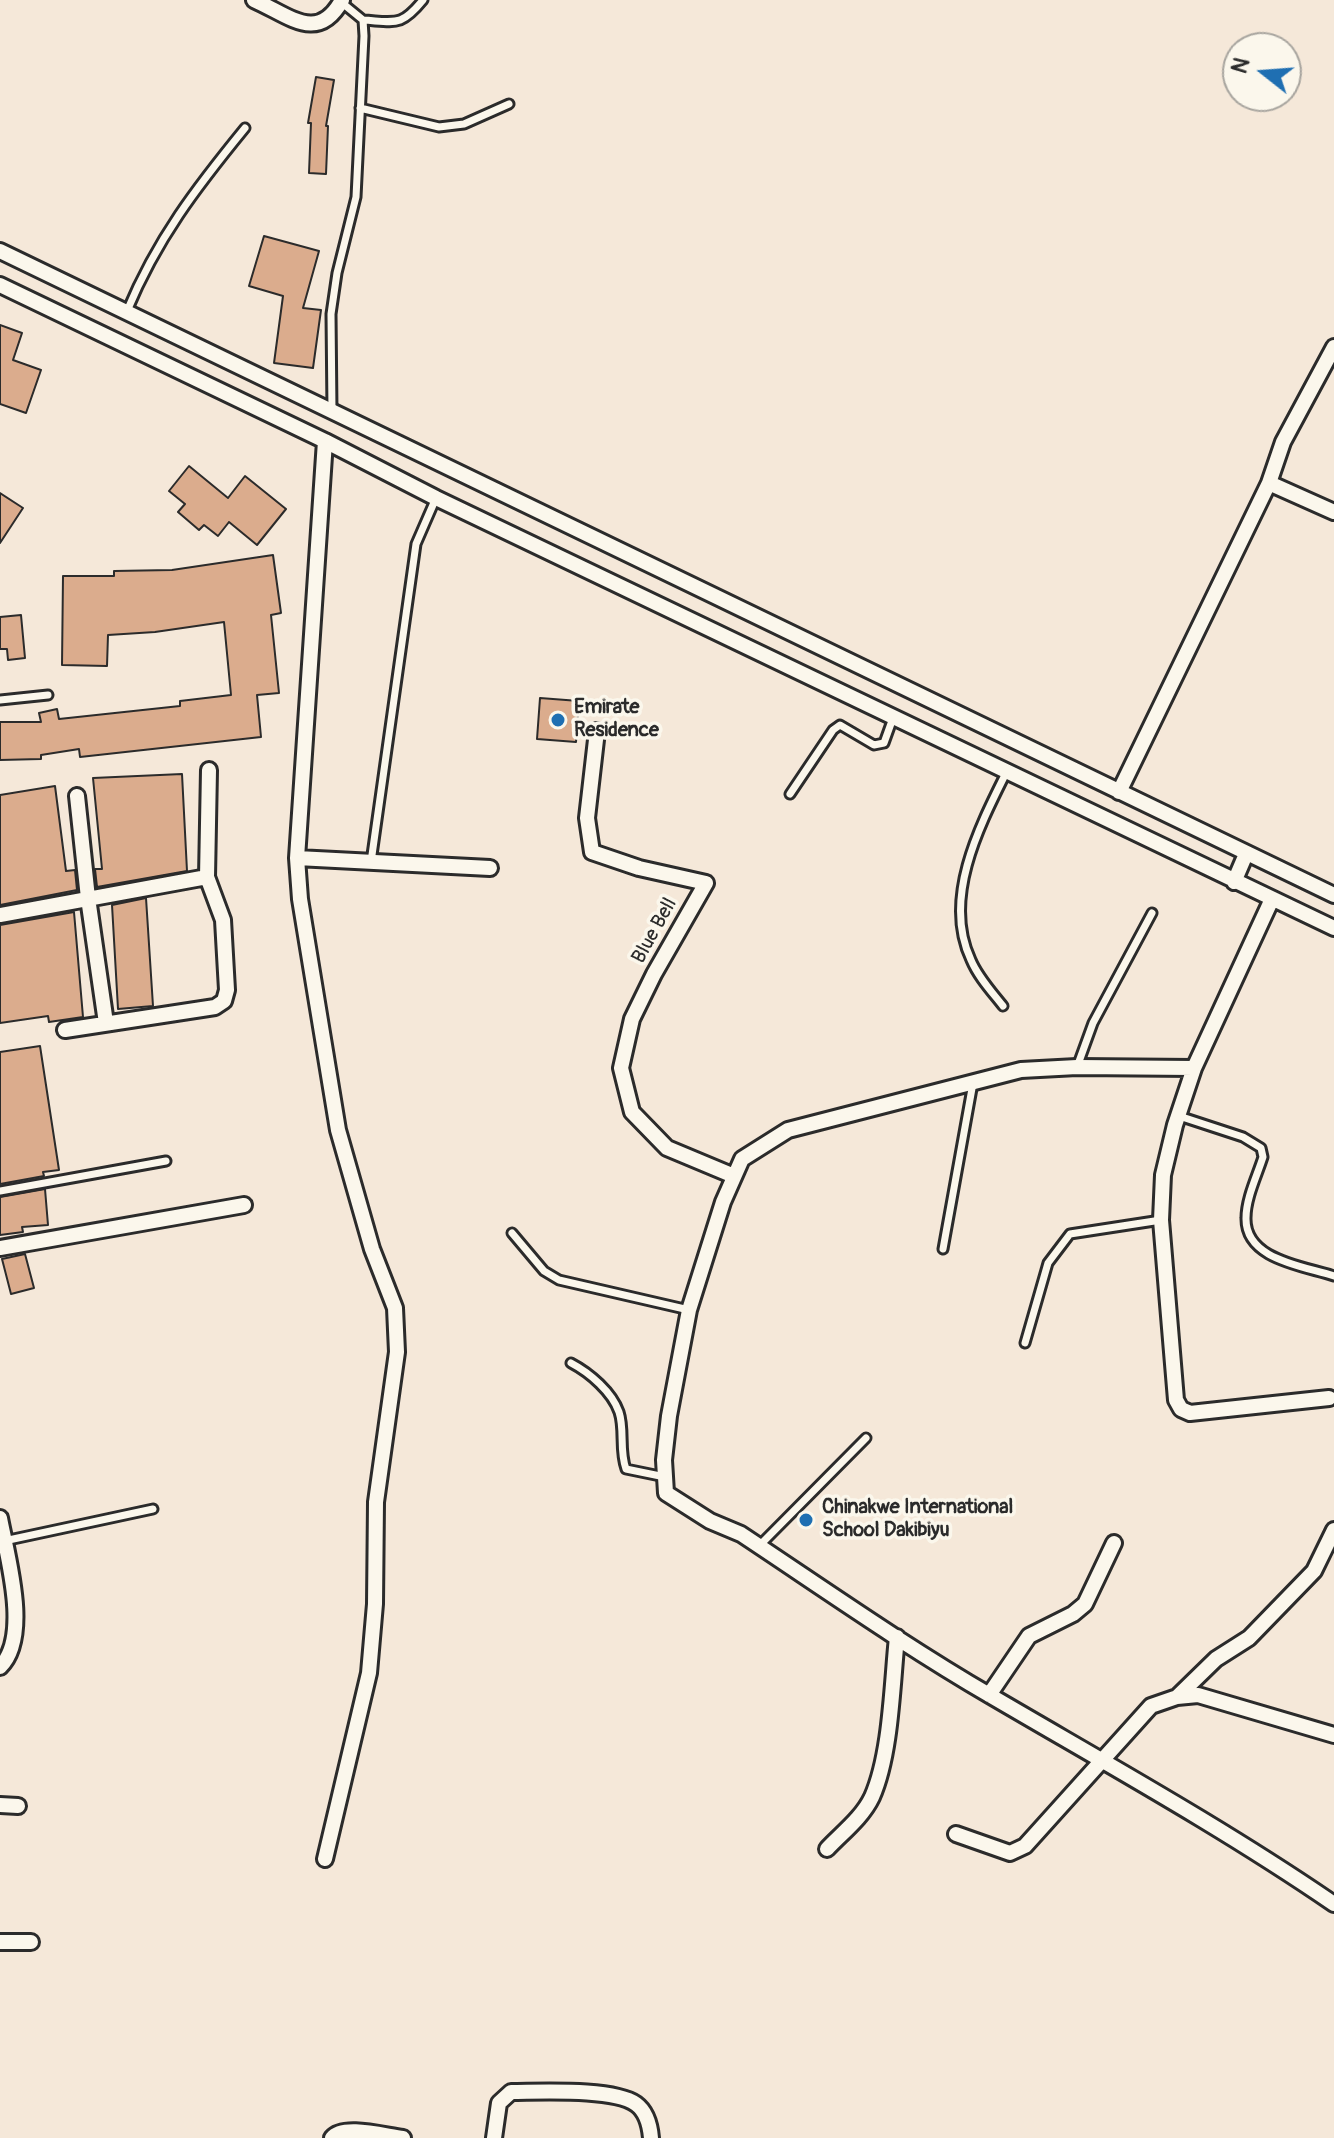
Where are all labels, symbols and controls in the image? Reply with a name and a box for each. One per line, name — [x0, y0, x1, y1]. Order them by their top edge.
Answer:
north arrow — [1222, 32, 1302, 112]
text: N — [1225, 54, 1257, 77]
place label: Emirate Residence — [574, 696, 659, 743]
marker: Emirate Residence — [549, 711, 567, 729]
street label: Blue Bell — [627, 894, 683, 968]
place label: Chinakwe International School Dakibiyu — [822, 1496, 1013, 1543]
marker: Chinakwe International School Dakibiyu — [797, 1511, 815, 1529]

